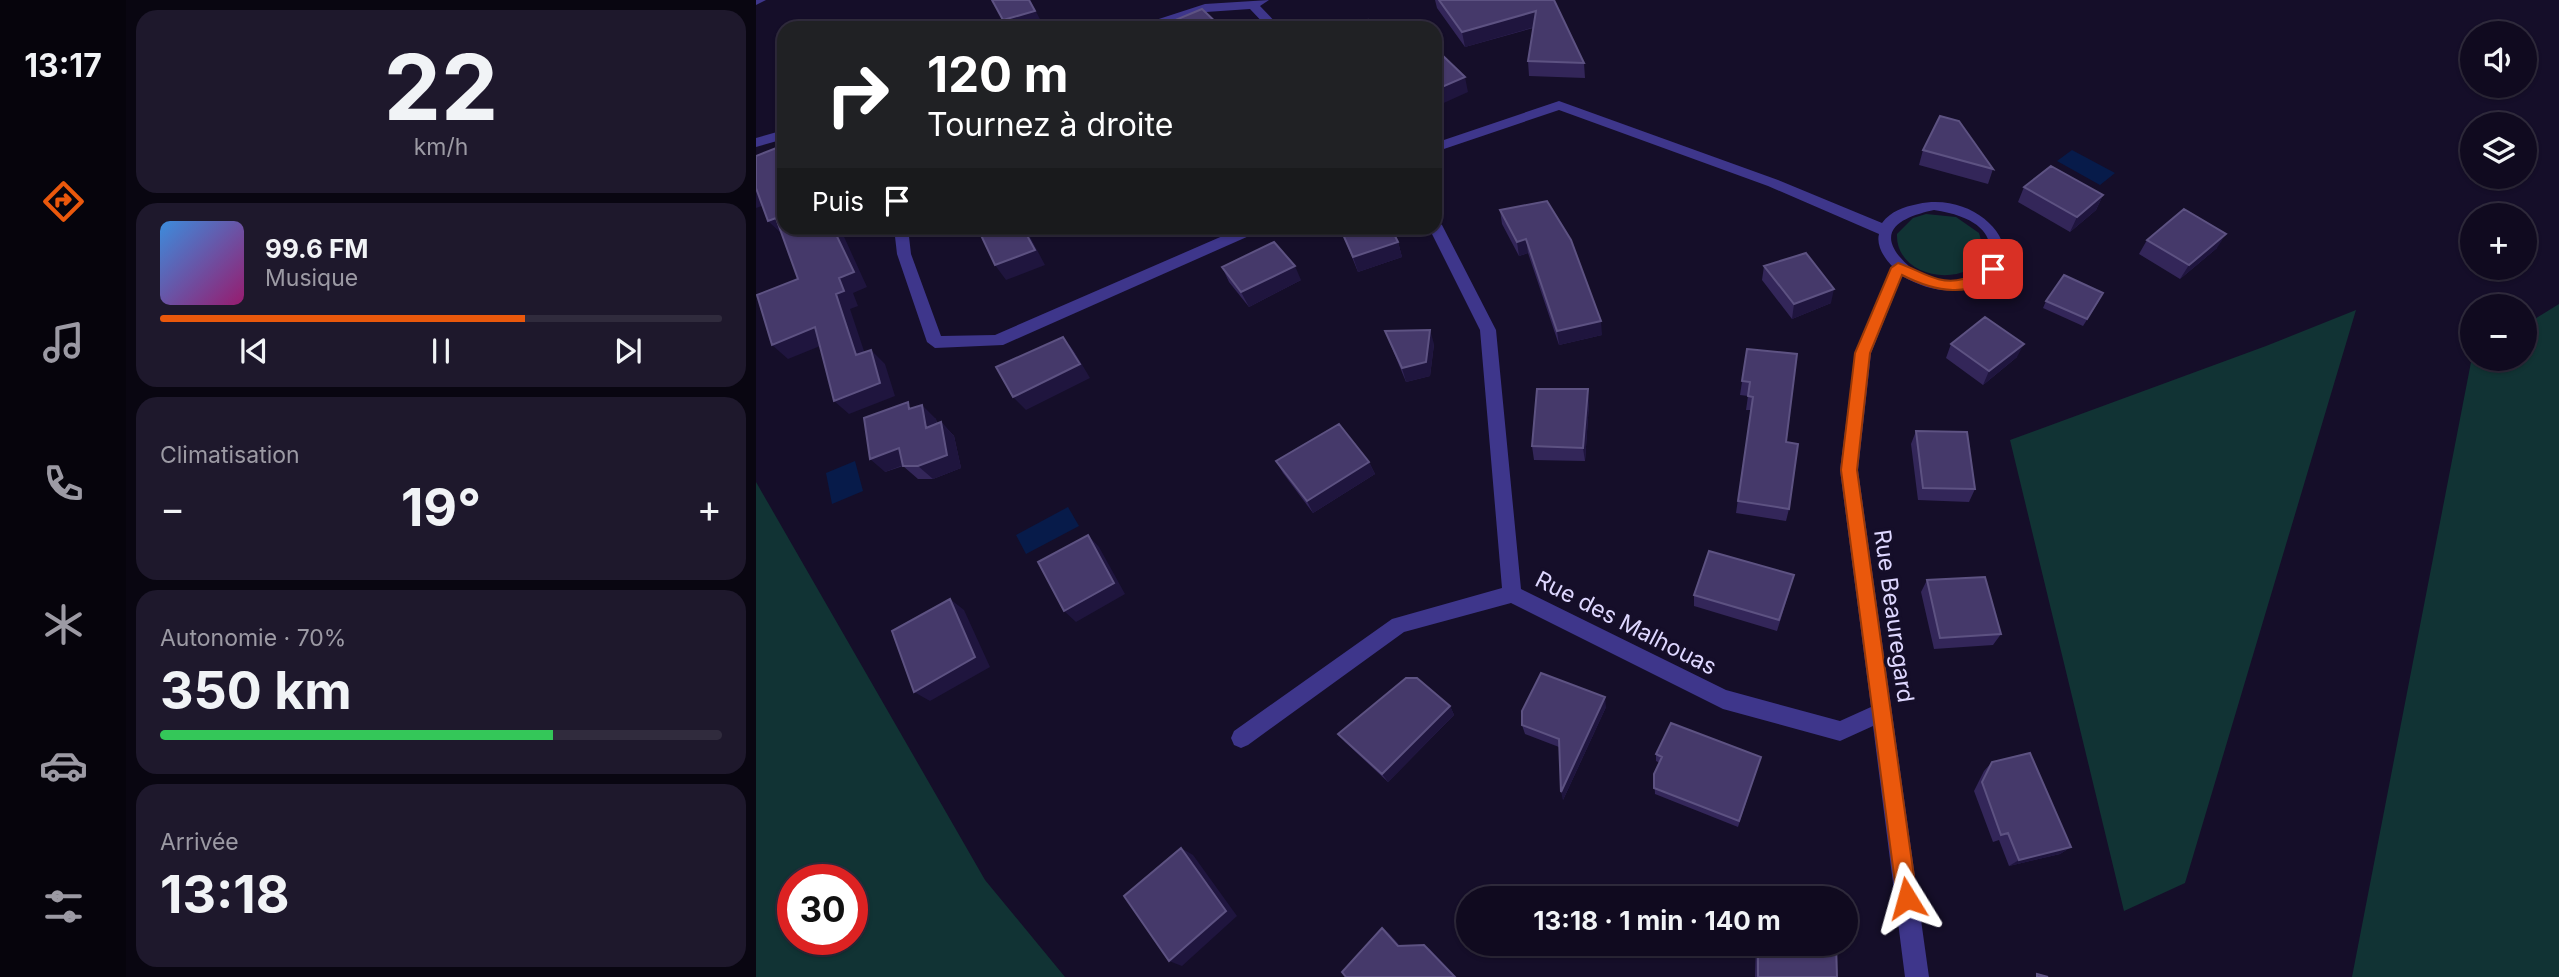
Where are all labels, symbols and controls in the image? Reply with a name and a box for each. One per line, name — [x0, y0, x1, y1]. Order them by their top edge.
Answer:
map controls — [2460, 21, 2537, 371]
button: sound — [2460, 21, 2537, 98]
text: 22 — [384, 32, 498, 142]
text: 120 m — [927, 45, 1068, 104]
text: 13:17 — [24, 46, 102, 85]
icon: right — [812, 49, 903, 140]
text: Tournez à droite — [927, 105, 1173, 144]
button: layers — [2460, 112, 2537, 189]
text: km/h — [414, 133, 468, 161]
icon: directions — [39, 177, 88, 226]
icon: arrive — [878, 182, 916, 220]
text: Puis — [812, 186, 864, 217]
button: + — [2460, 203, 2537, 280]
text: 99.6 FM — [265, 233, 368, 264]
pin — [1963, 239, 2023, 299]
icon: arrive — [1974, 250, 2012, 288]
text: Musique — [265, 264, 358, 292]
button: − — [2460, 294, 2537, 371]
icon: music — [39, 318, 88, 367]
icon: previous — [235, 332, 273, 370]
icon: pause — [422, 332, 460, 370]
icon: next — [609, 332, 647, 370]
text: Climatisation — [160, 441, 300, 469]
icon: phone — [39, 459, 88, 508]
text: 19° — [401, 476, 481, 539]
text: − — [160, 485, 185, 531]
text: + — [697, 485, 722, 531]
street label: Rue Beauregard — [1868, 528, 1920, 704]
street label: Rue des Malhouas — [1531, 565, 1721, 681]
icon: climate — [39, 600, 88, 649]
text: Autonomie · 70% — [160, 624, 346, 652]
text: 350 km — [160, 659, 352, 722]
icon: car — [39, 741, 88, 790]
text: Arrivée — [160, 828, 239, 856]
position arrow — [1870, 861, 1944, 935]
text: 13:18 — [160, 863, 290, 926]
speed limit sign: 30 — [777, 864, 868, 955]
icon: filters — [39, 882, 88, 931]
text: 13:18 · 1 min · 140 m — [1533, 905, 1781, 936]

